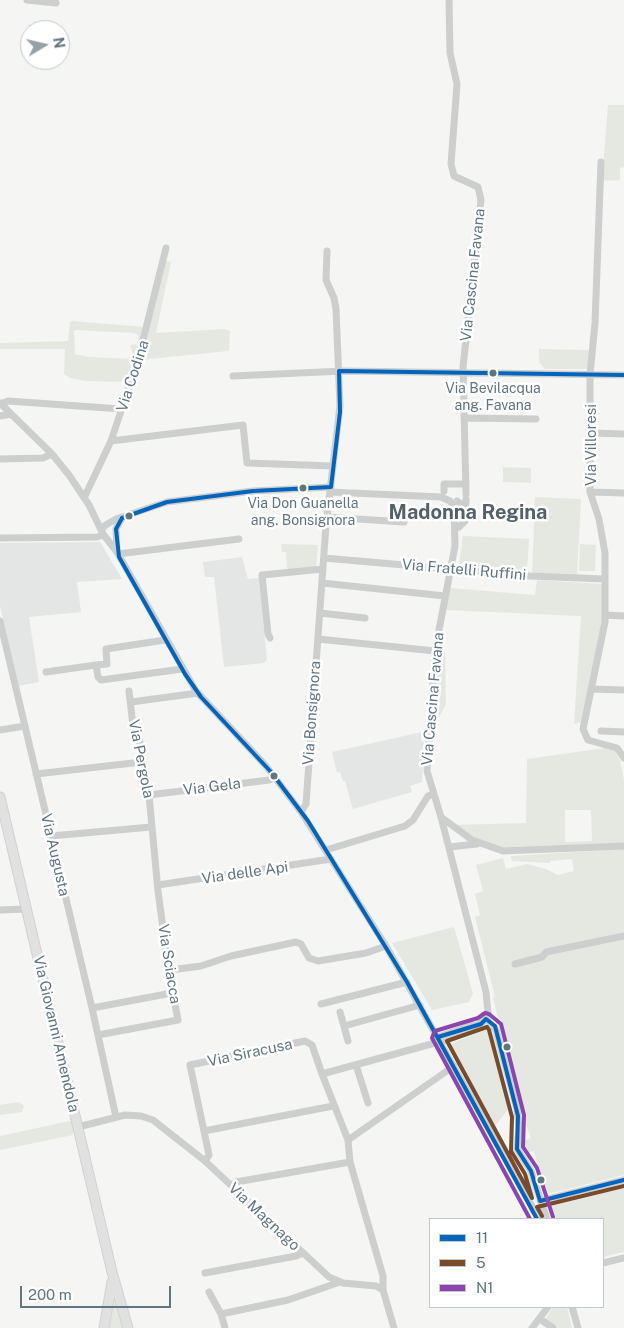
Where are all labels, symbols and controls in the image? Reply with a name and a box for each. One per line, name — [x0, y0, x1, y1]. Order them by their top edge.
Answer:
north arrow — [20, 20, 70, 70]
text: N — [50, 36, 68, 49]
street label: Via Cascina Favana — [457, 208, 489, 342]
street label: Via Codina — [113, 338, 153, 414]
marker: Via Bevilacqua ang. Favana — [488, 368, 498, 378]
place label: Via Bevilacqua ang. Favana — [445, 381, 541, 414]
street label: Via Villoresi — [582, 404, 600, 486]
marker: Via Don Guanella ang. Bonsignora — [298, 483, 308, 493]
place label: Via Don Guanella ang. Bonsignora — [247, 496, 359, 528]
district label: Madonna Regina — [389, 501, 547, 525]
unlabelled marker — [124, 511, 134, 521]
street label: Via Fratelli Ruffini — [401, 556, 527, 584]
street label: Via Cascina Favana — [418, 632, 448, 766]
street label: Via Bonsignora — [299, 660, 325, 766]
street label: Via Pergola — [125, 718, 157, 800]
unlabelled marker — [269, 771, 279, 781]
street label: Via Gela — [182, 775, 242, 799]
street label: Via Augusta — [37, 812, 73, 898]
street label: Via delle Api — [201, 858, 289, 888]
street label: Via Sciacca — [154, 923, 184, 1005]
street label: Via Giovanni Amendola — [29, 954, 83, 1114]
street label: Via Siracusa — [206, 1035, 294, 1071]
unlabelled marker — [502, 1042, 512, 1052]
unlabelled marker — [536, 1175, 546, 1185]
street label: Via Magnago — [225, 1179, 303, 1255]
legend — [429, 1218, 604, 1308]
text: 11 — [476, 1229, 488, 1246]
text: 5 — [476, 1254, 486, 1271]
scale bar — [22, 1276, 174, 1308]
text: N1 — [476, 1279, 493, 1296]
text: 200 m — [28, 1286, 72, 1303]

